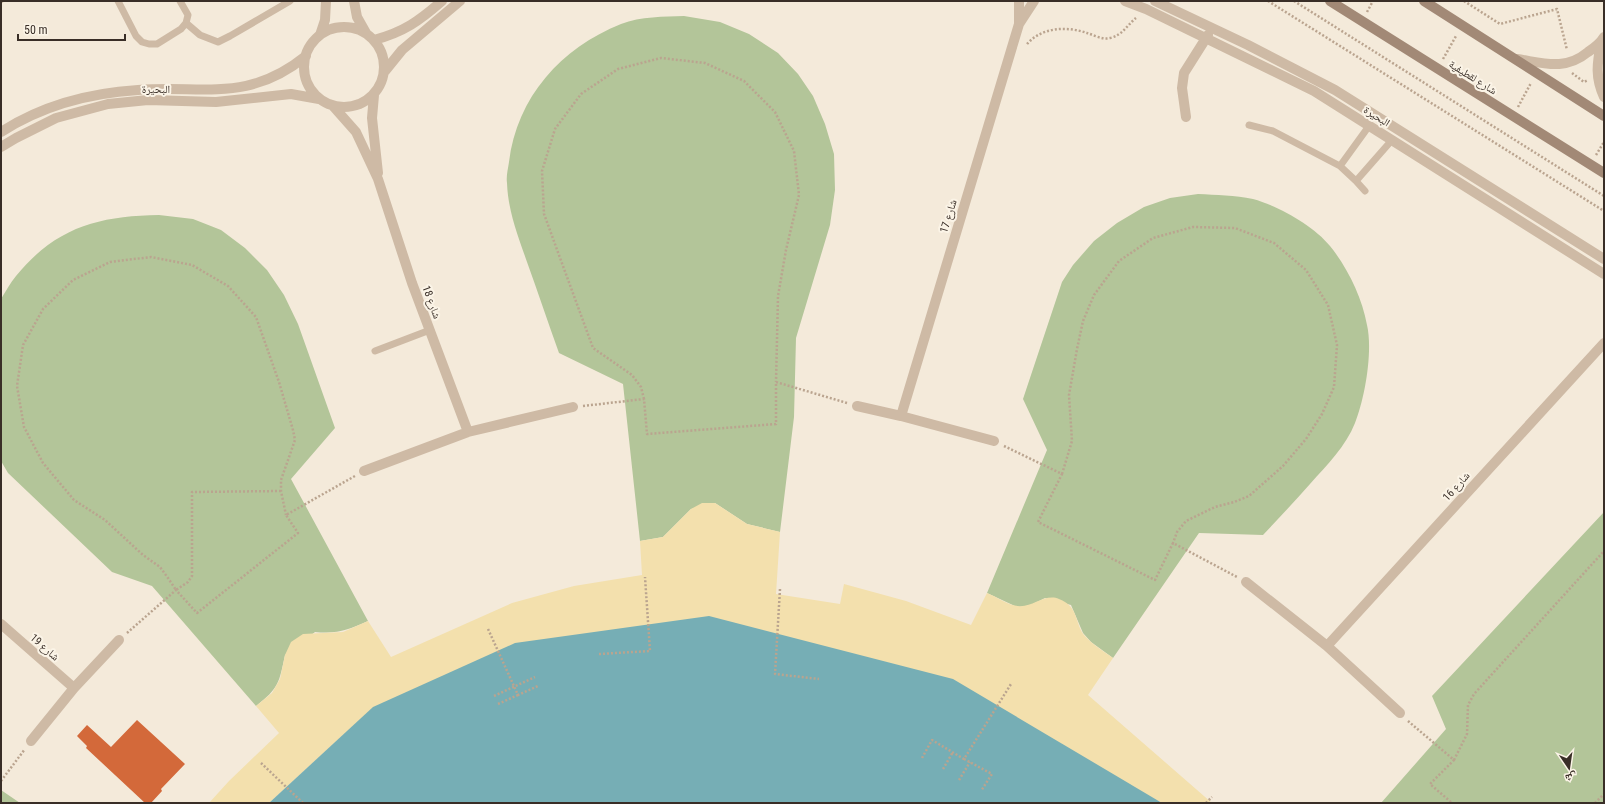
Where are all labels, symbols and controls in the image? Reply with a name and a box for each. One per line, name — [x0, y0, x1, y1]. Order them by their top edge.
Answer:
scale bar — [18, 16, 125, 42]
text: 50 m — [24, 23, 48, 37]
street label: شارع لقطيفية — [1446, 58, 1499, 97]
street label: البحيرة — [142, 83, 170, 96]
street label: البحيرة — [1361, 103, 1392, 129]
street label: شارع 17 — [937, 198, 960, 234]
street label: شارع 18 — [420, 284, 444, 321]
street label: شارع 16 — [1440, 469, 1473, 503]
street label: شارع 19 — [27, 631, 62, 664]
north arrow — [1549, 748, 1589, 788]
text: ش — [1563, 769, 1578, 785]

